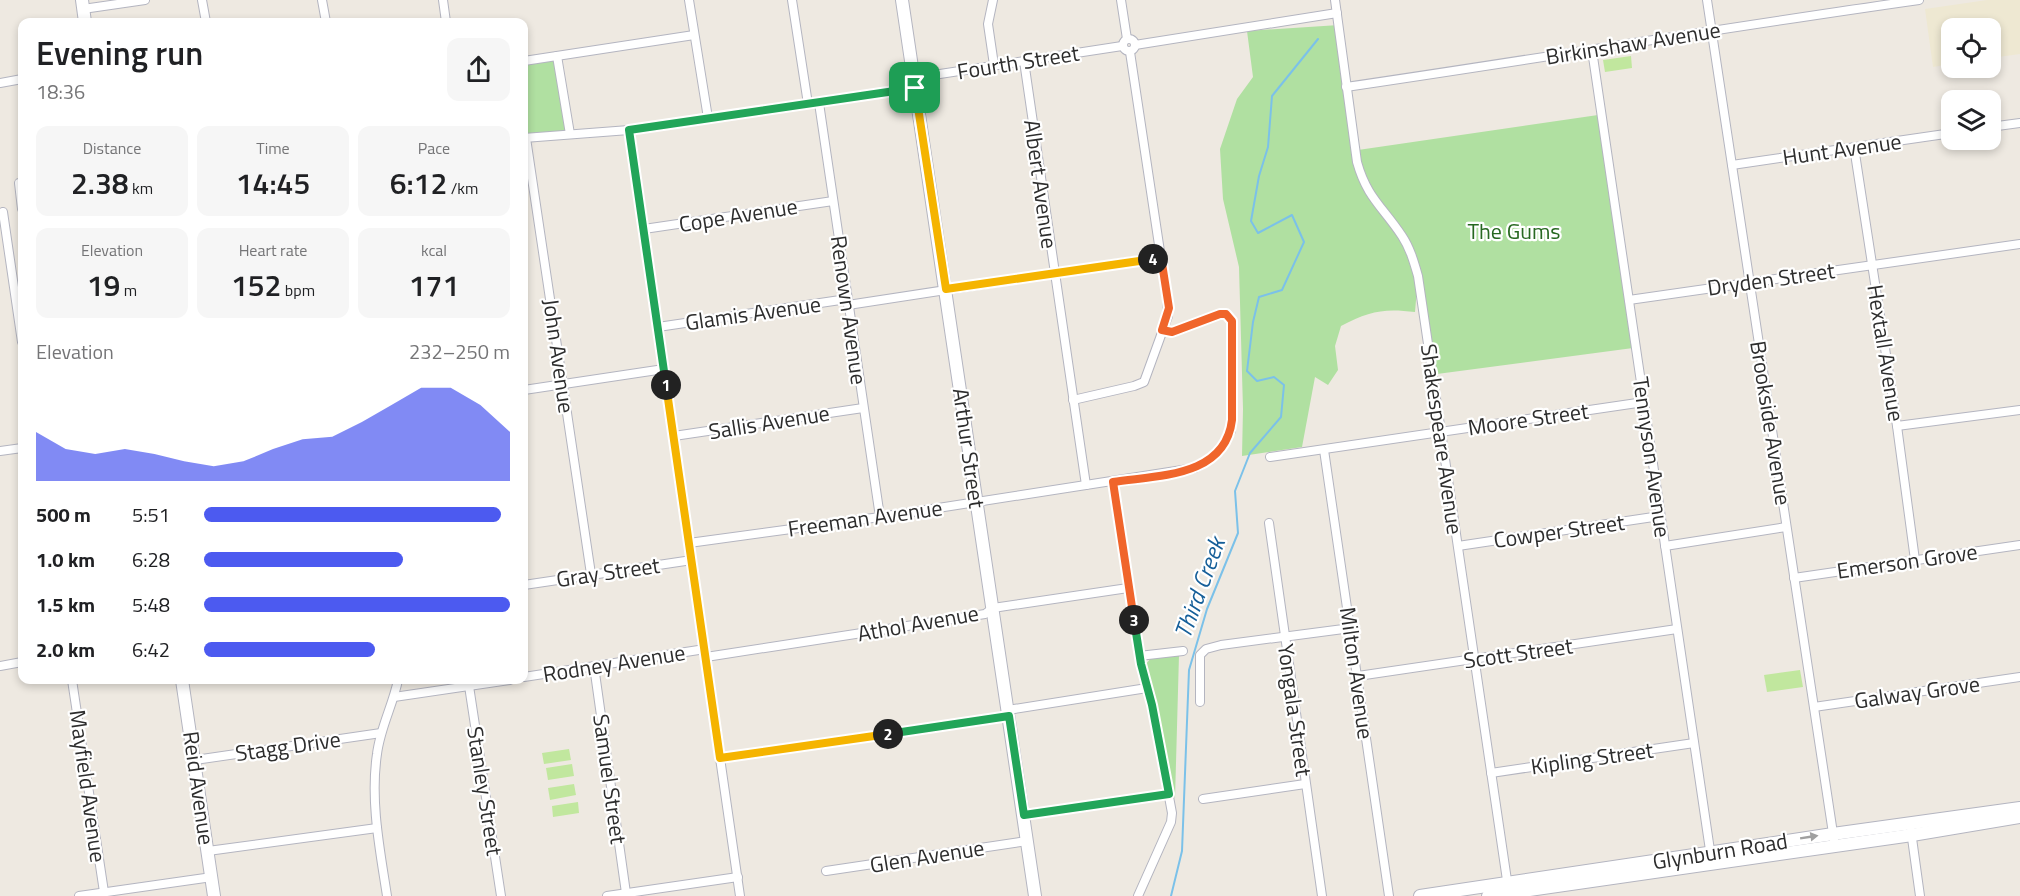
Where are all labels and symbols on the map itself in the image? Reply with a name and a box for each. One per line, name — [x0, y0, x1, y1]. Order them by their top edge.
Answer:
street label: Birkinshaw Avenue — [1543, 12, 1723, 74]
street label: Fourth Street — [955, 36, 1082, 88]
pin — [889, 62, 940, 113]
street label: Albert Avenue — [1015, 117, 1067, 251]
street label: Hunt Avenue — [1780, 124, 1904, 174]
street label: Cope Avenue — [676, 189, 800, 241]
park label: The Gums — [1467, 214, 1561, 248]
street label: Renown Avenue — [822, 233, 876, 387]
pin: 4 — [1138, 244, 1168, 274]
street label: Dryden Street — [1705, 253, 1837, 305]
street label: Hextall Avenue — [1858, 282, 1914, 424]
street label: Glamis Avenue — [683, 287, 823, 339]
street label: John Avenue — [534, 297, 584, 415]
street label: Brookside Avenue — [1741, 338, 1801, 508]
street label: Shakespeare Avenue — [1412, 341, 1472, 537]
pin: 1 — [651, 370, 681, 400]
street label: Tennyson Avenue — [1624, 374, 1680, 540]
street label: Arthur Street — [944, 386, 994, 511]
street label: Moore Street — [1465, 394, 1591, 444]
street label: Sallis Avenue — [706, 396, 832, 448]
street label: Freeman Avenue — [786, 490, 944, 546]
street label: Cowper Street — [1491, 505, 1627, 557]
water label: Third Creek — [1164, 529, 1235, 643]
street label: Emerson Grove — [1835, 534, 1979, 588]
street label: Gray Street — [554, 548, 662, 596]
street label: Athol Avenue — [855, 596, 981, 650]
pin: 3 — [1119, 605, 1149, 635]
street label: Milton Avenue — [1331, 605, 1383, 741]
street label: Scott Street — [1461, 628, 1575, 677]
street label: Rodney Avenue — [540, 635, 688, 691]
street label: Yongala Street — [1269, 641, 1321, 779]
street label: Galway Grove — [1852, 666, 1982, 718]
street label: Mayfield Avenue — [60, 708, 116, 864]
street label: Samuel Street — [584, 712, 636, 846]
pin: 2 — [873, 719, 903, 749]
street label: Stagg Drive — [233, 722, 343, 770]
street label: Stanley Street — [458, 724, 512, 858]
street label: Reid Avenue — [174, 729, 224, 847]
street label: Kipling Street — [1528, 733, 1656, 783]
street label: Glynburn Road — [1650, 824, 1790, 878]
street label: Glen Avenue — [867, 830, 987, 882]
one-way arrow — [1800, 833, 1819, 842]

